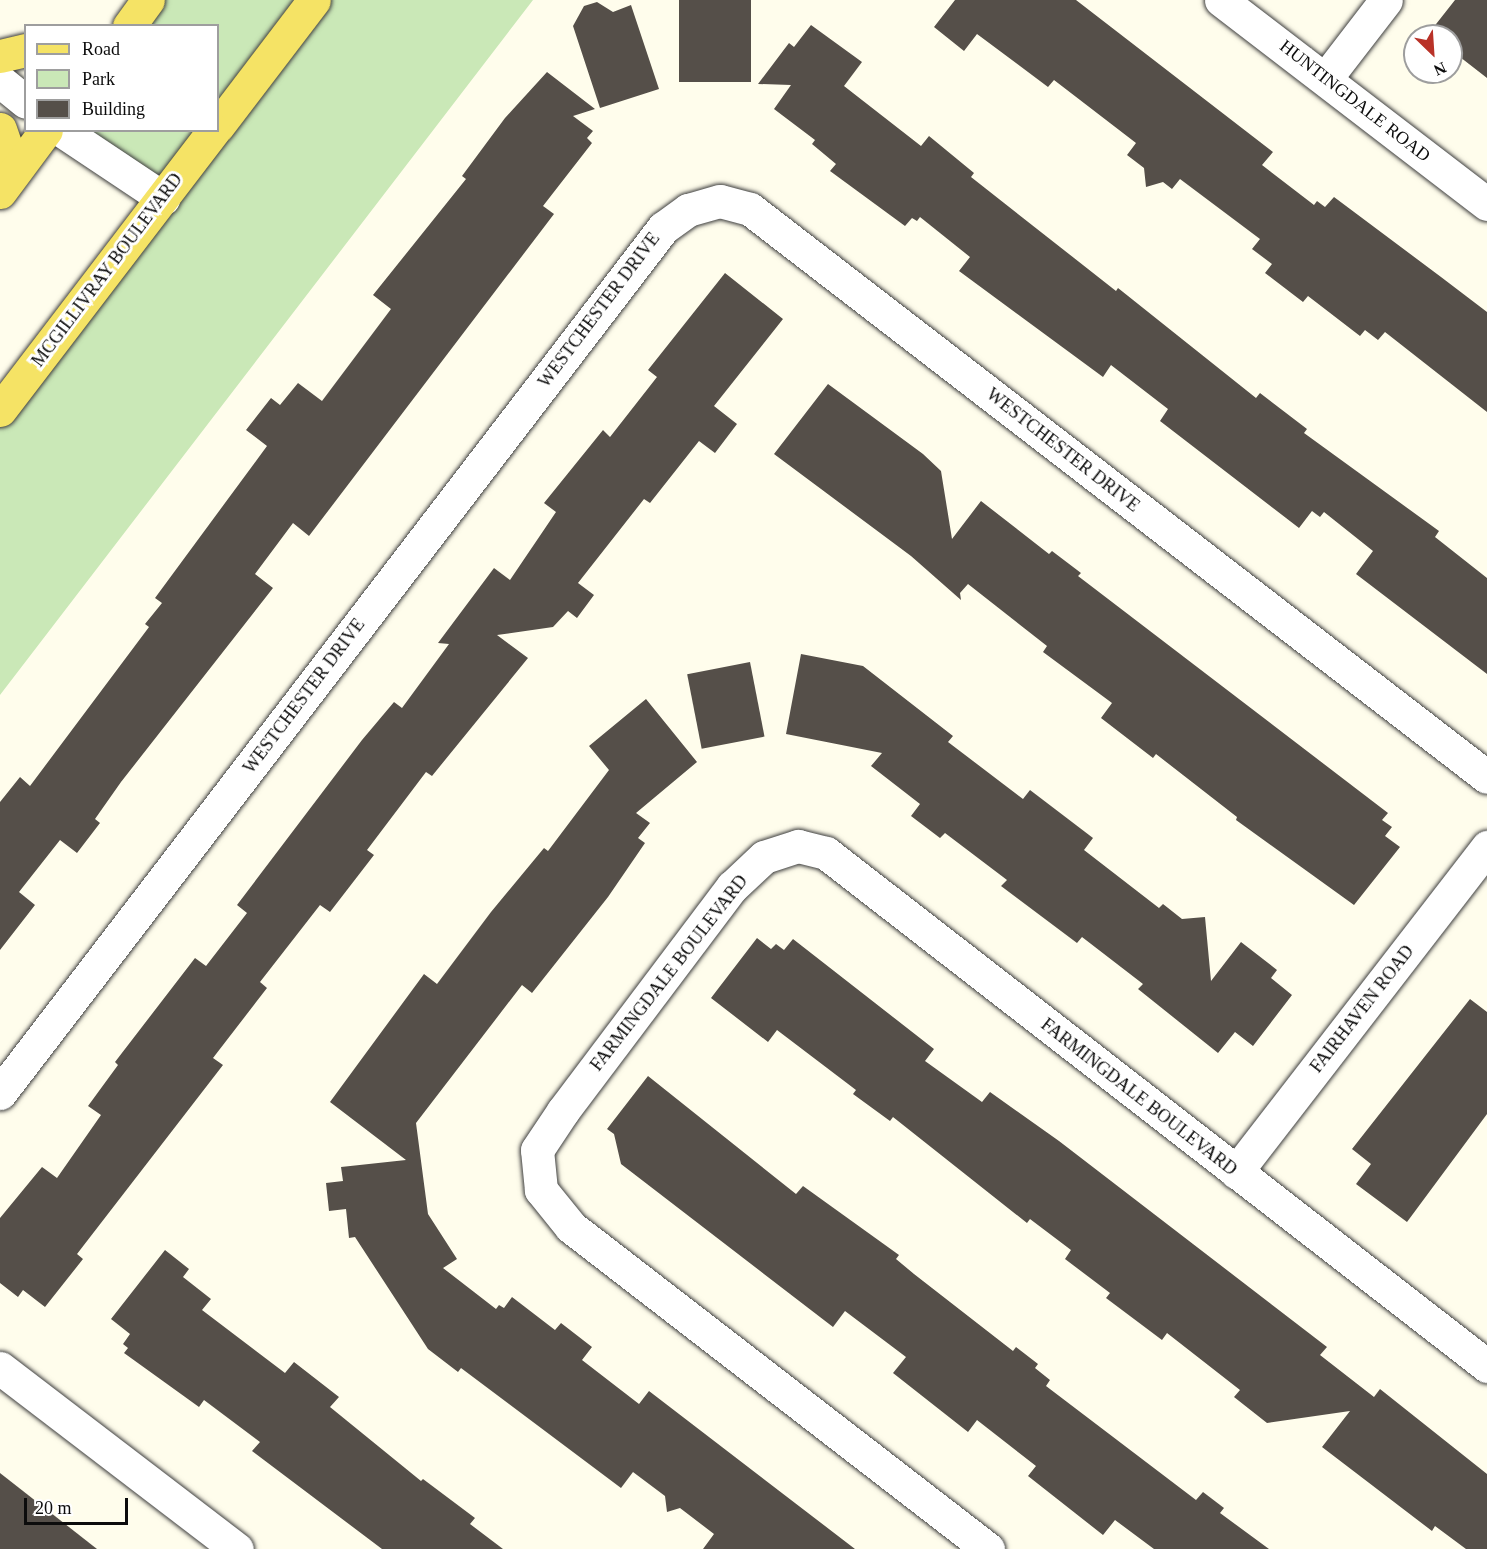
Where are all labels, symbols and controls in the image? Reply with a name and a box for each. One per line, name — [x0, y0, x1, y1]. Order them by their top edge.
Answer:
legend — [24, 24, 219, 132]
north arrow — [1403, 24, 1463, 84]
street label: HUNTINGDALE ROAD — [1275, 35, 1435, 167]
text: Road — [82, 39, 120, 59]
text: N — [1431, 59, 1449, 79]
text: Park — [82, 69, 115, 89]
text: Building — [82, 99, 145, 119]
street label: MCGILLIVRAY BOULEVARD — [27, 169, 187, 371]
street label: WESTCHESTER DRIVE — [534, 228, 664, 392]
street label: WESTCHESTER DRIVE — [982, 383, 1144, 517]
street label: WESTCHESTER DRIVE — [239, 614, 369, 778]
street label: FARMINGDALE BOULEVARD — [586, 871, 752, 1075]
street label: FAIRHAVEN ROAD — [1306, 941, 1418, 1077]
street label: FARMINGDALE BOULEVARD — [1037, 1014, 1241, 1180]
scale bar — [27, 1486, 130, 1524]
text: 20 m — [35, 1498, 72, 1518]

